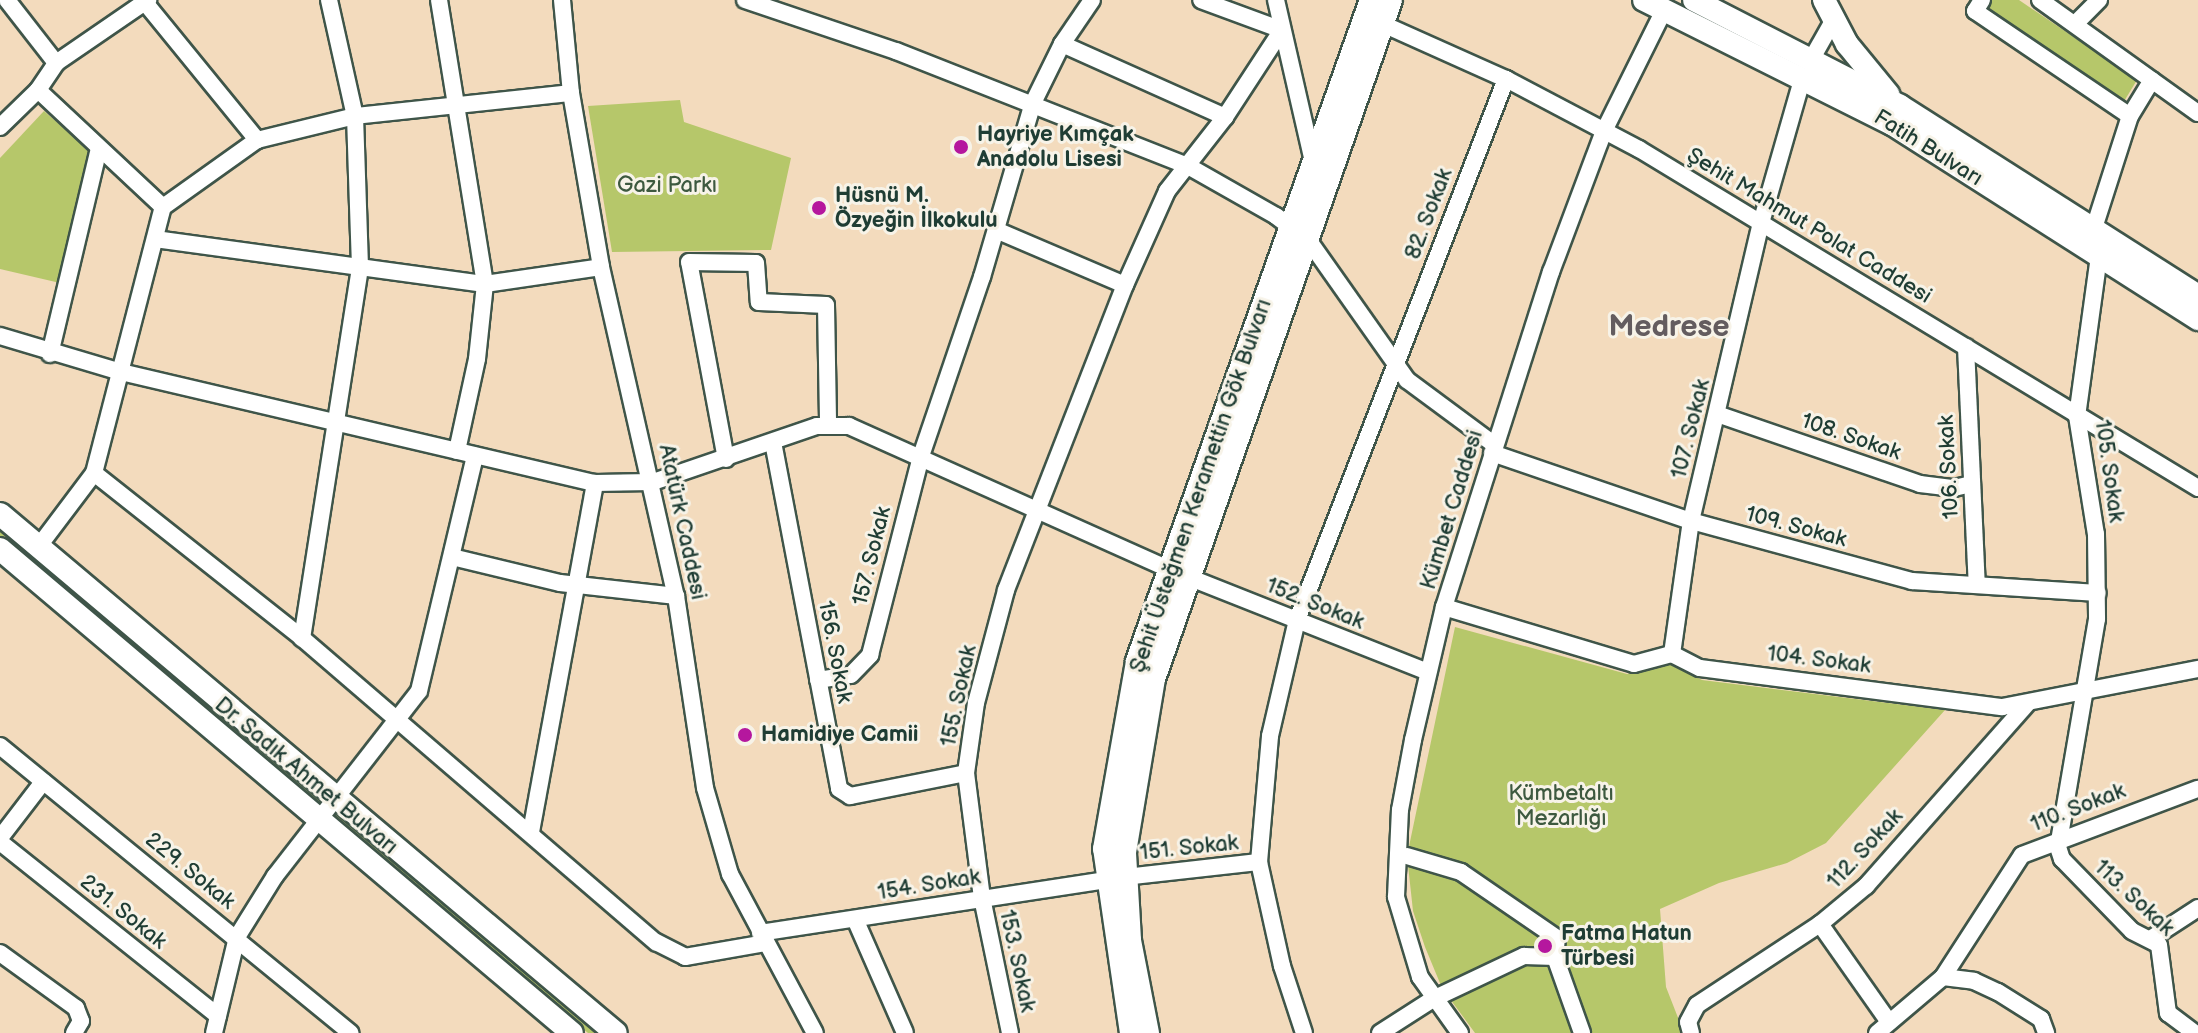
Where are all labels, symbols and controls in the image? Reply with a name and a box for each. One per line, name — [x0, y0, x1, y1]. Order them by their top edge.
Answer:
street label: Fatih Bulvarı — [1869, 104, 1987, 192]
place label: Hayriye Kımçak Anadolu Lisesi — [977, 121, 1134, 172]
marker: Hayriye Kımçak Anadolu Lisesi — [952, 138, 970, 156]
street label: Şehit Mahmut Polat Caddesi — [1682, 142, 1936, 310]
street label: 82. Sokak — [1400, 165, 1458, 263]
park label: Gazi Parkı — [617, 173, 717, 199]
place label: Hüsnü M. Özyeğin İlkokulu — [835, 182, 998, 234]
marker: Hüsnü M. Özyeğin İlkokulu — [810, 199, 828, 217]
street label: Şehit Üsteğmen Keramettin Gök Bulvarı — [1125, 296, 1277, 676]
district label: Medrese — [1608, 309, 1730, 345]
street label: 107. Sokak — [1666, 376, 1716, 482]
street label: 108. Sokak — [1798, 408, 1904, 466]
street label: 106. Sokak — [1933, 414, 1965, 520]
street label: 105. Sokak — [2089, 418, 2129, 524]
street label: Kümbet Caddesi — [1415, 427, 1489, 593]
street label: Atatürk Caddesi — [653, 442, 711, 602]
street label: 109. Sokak — [1742, 501, 1850, 553]
street label: 157. Sokak — [847, 504, 897, 608]
street label: 152. Sokak — [1262, 572, 1368, 636]
street label: 156. Sokak — [812, 598, 858, 706]
street label: 104. Sokak — [1766, 641, 1872, 679]
street label: 155. Sokak — [935, 643, 983, 749]
street label: Dr. Sadık Ahmet Bulvarı — [209, 692, 403, 860]
place label: Hamidiye Camii — [761, 722, 918, 748]
marker: Hamidiye Camii — [736, 726, 754, 744]
street label: 110. Sokak — [2027, 778, 2129, 838]
park label: Kümbetaltı Mezarlığı — [1508, 780, 1614, 832]
street label: 112. Sokak — [1821, 804, 1909, 894]
street label: 229. Sokak — [140, 827, 240, 915]
street label: 151. Sokak — [1138, 830, 1240, 866]
street label: 113. Sokak — [2088, 854, 2180, 942]
street label: 154. Sokak — [875, 864, 983, 906]
street label: 231. Sokak — [74, 869, 172, 955]
street label: 153. Sokak — [993, 907, 1041, 1015]
place label: Fatma Hatun Türbesi — [1561, 920, 1692, 972]
marker: Fatma Hatun Türbesi — [1536, 937, 1554, 955]

